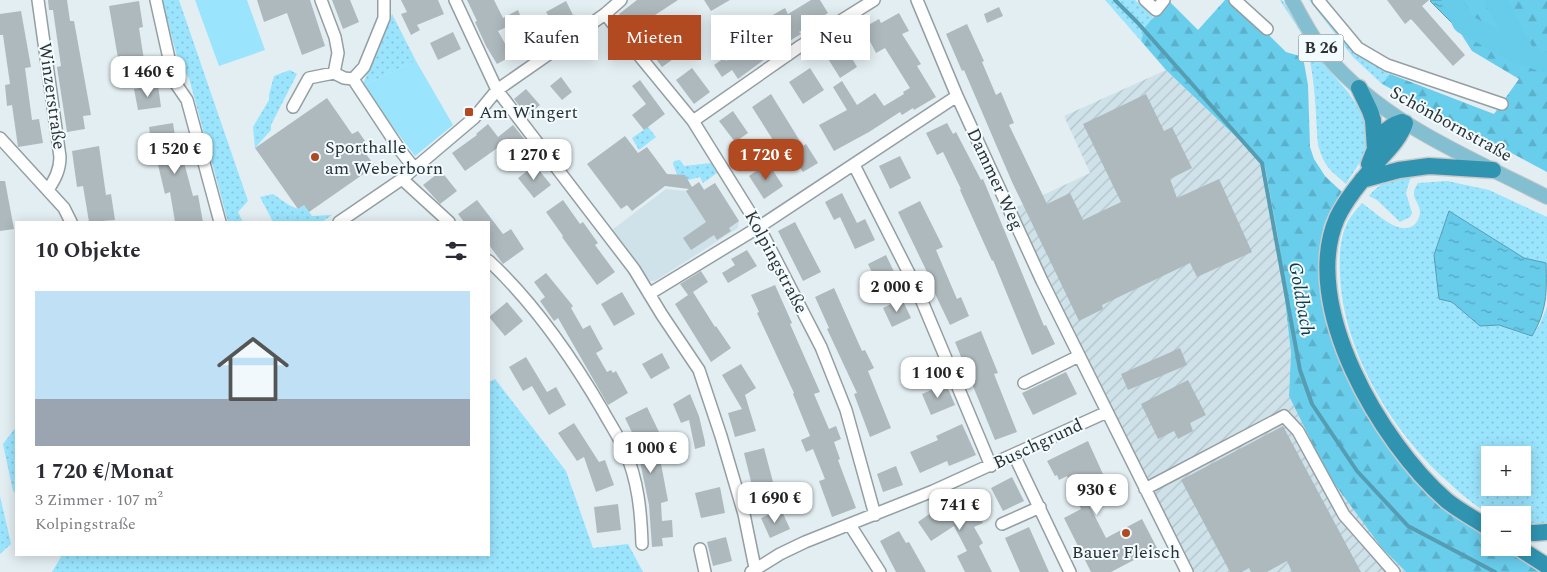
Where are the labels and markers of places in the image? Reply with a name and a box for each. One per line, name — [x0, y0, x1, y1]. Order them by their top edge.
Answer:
pin: 1 460 € — [102, 56, 194, 98]
place label: Am Wingert — [479, 99, 578, 126]
marker: Am Wingert — [463, 106, 475, 118]
pin: 1 520 € — [129, 132, 221, 175]
place label: Sporthalle am Weberborn — [325, 134, 443, 182]
pin: 1 270 € — [488, 138, 580, 181]
pin: 1 720 € — [720, 138, 812, 181]
marker: Sporthalle am Weberborn — [309, 151, 321, 163]
pin: 2 000 € — [851, 270, 943, 313]
pin: 1 100 € — [892, 356, 984, 399]
pin: 1 000 € — [605, 432, 697, 474]
pin: 930 € — [1062, 474, 1132, 516]
pin: 1 690 € — [729, 482, 821, 524]
pin: 741 € — [925, 488, 995, 531]
marker: Bauer Fleisch — [1120, 527, 1132, 539]
place label: Bauer Fleisch — [1072, 539, 1180, 566]

